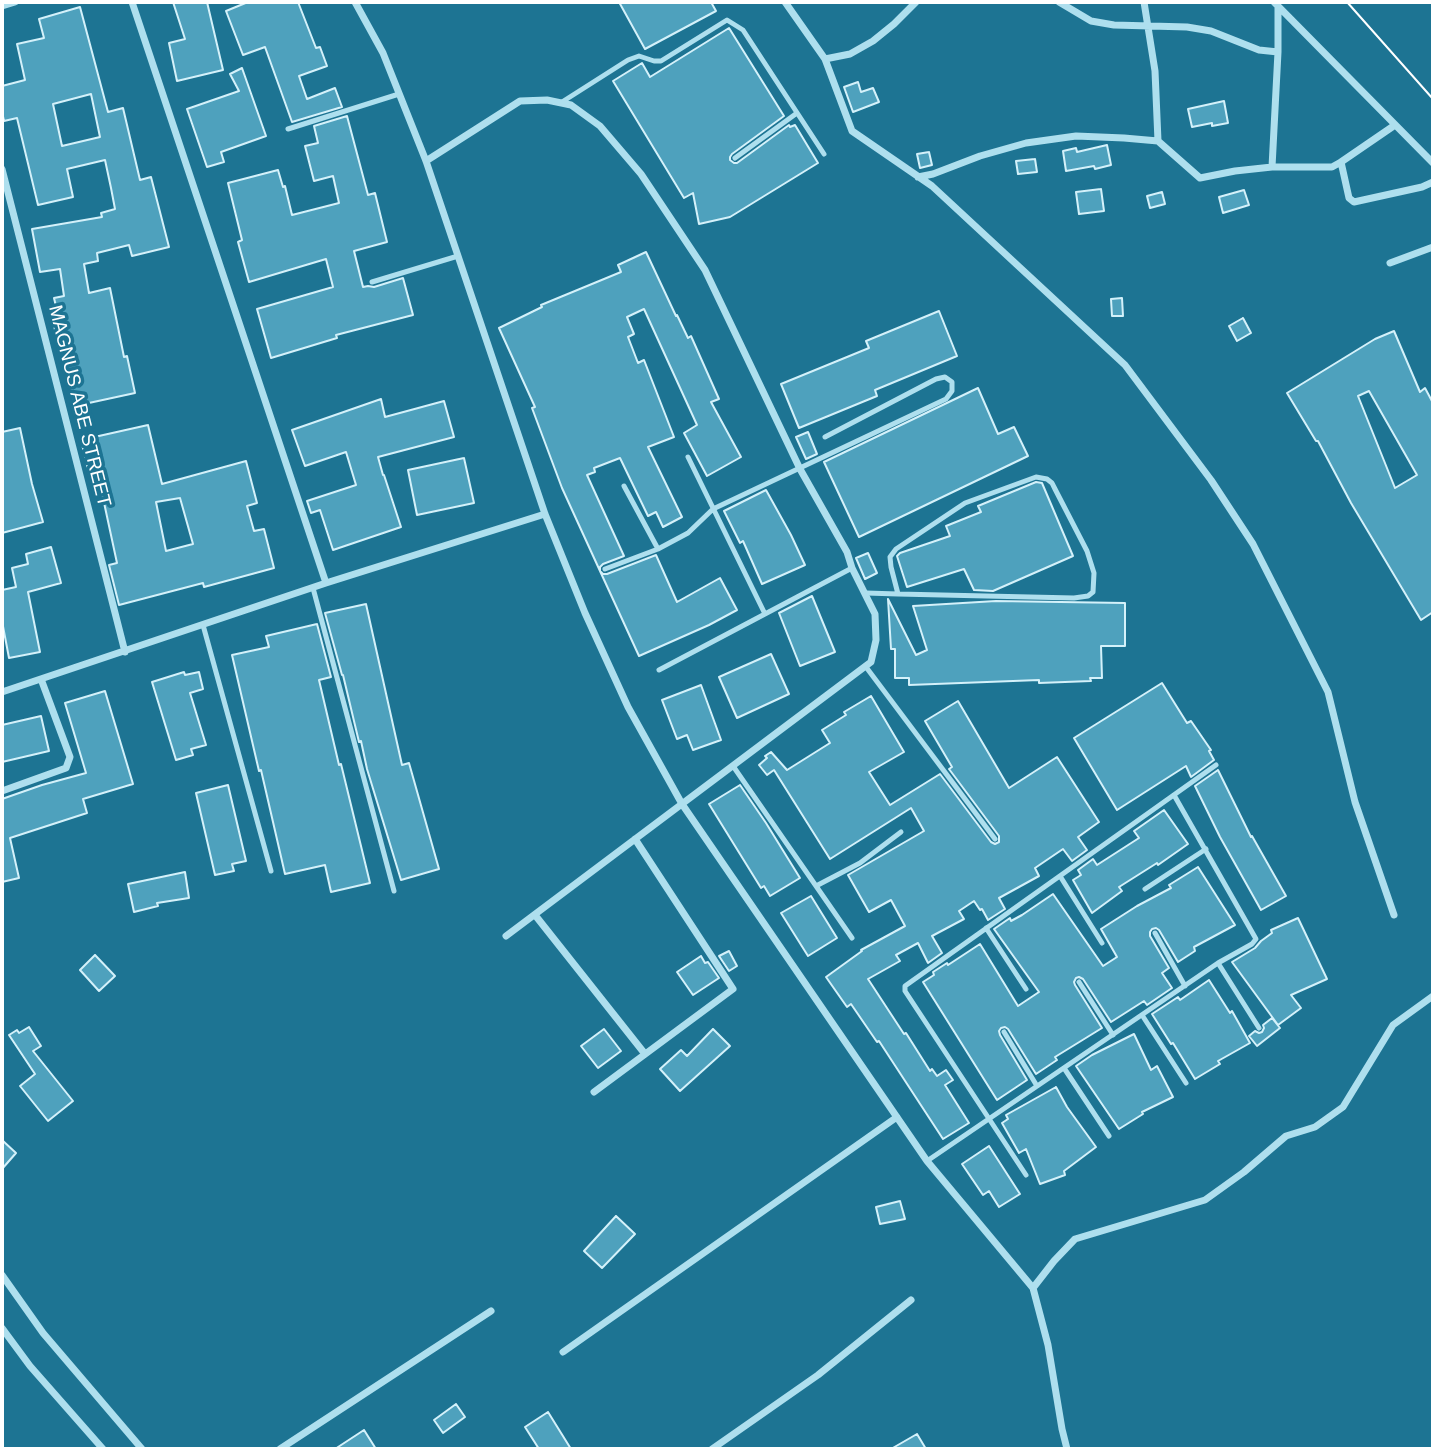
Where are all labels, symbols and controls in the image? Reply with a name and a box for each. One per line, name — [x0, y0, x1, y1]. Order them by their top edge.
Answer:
street label: MAGNUS ABE STREET — [43, 303, 115, 509]

